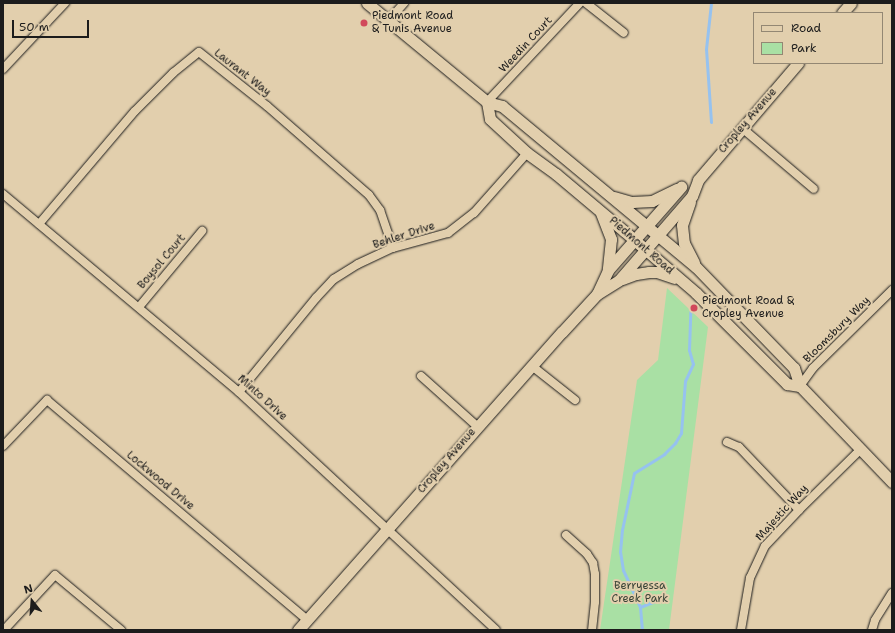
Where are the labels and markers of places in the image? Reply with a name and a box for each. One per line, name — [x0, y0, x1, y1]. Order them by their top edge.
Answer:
place label: Piedmont Road & Tunis Avenue — [372, 10, 453, 36]
marker: Piedmont Road & Tunis Avenue — [359, 18, 369, 28]
place label: Piedmont Road & Cropley Avenue — [702, 295, 794, 321]
marker: Piedmont Road & Cropley Avenue — [689, 303, 699, 313]

